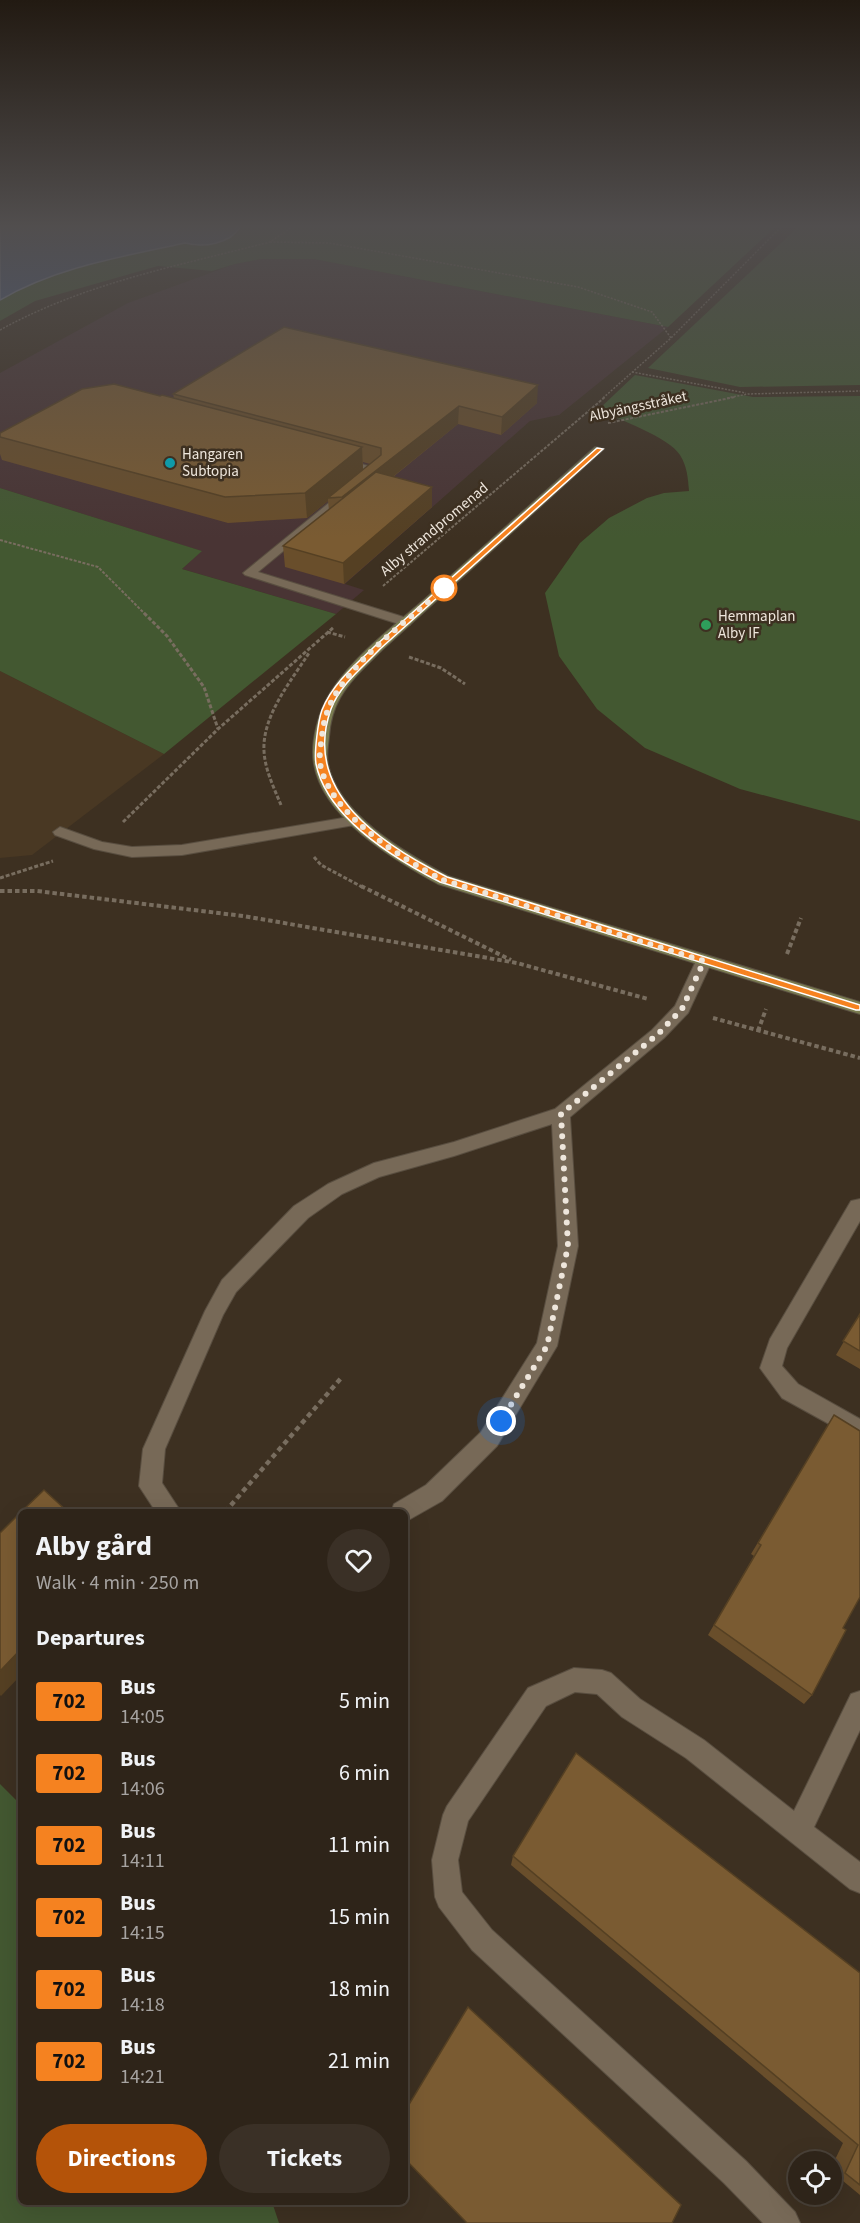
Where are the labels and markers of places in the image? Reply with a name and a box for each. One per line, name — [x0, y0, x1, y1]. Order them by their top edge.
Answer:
place label: Hangaren Subtopia — [182, 444, 243, 482]
marker: Hangaren Subtopia — [163, 456, 177, 470]
unlabelled marker — [431, 575, 457, 601]
place label: Hemmaplan Alby IF — [718, 606, 796, 644]
marker: Hemmaplan Alby IF — [699, 618, 713, 632]

